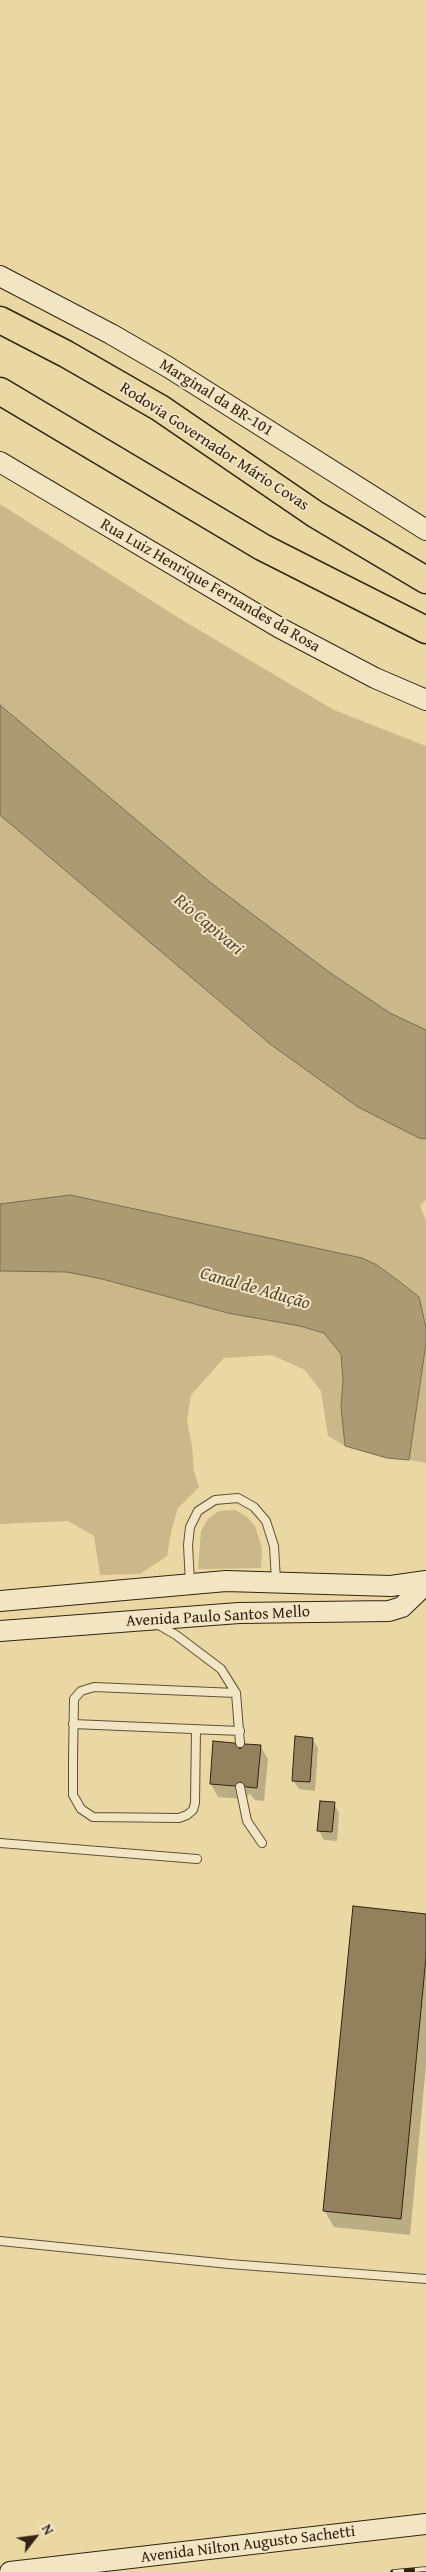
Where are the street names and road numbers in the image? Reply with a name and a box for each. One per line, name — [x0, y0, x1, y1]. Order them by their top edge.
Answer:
street label: Marginal da BR-101 — [155, 355, 277, 441]
street label: Rodovia Governador Mário Covas — [116, 379, 312, 515]
street label: Rua Luiz Henrique Fernandes da Rosa — [97, 515, 323, 657]
street label: Avenida Paulo Santos Mello — [126, 1603, 310, 1631]
street label: Avenida Nilton Augusto Sachetti — [140, 2522, 356, 2568]

